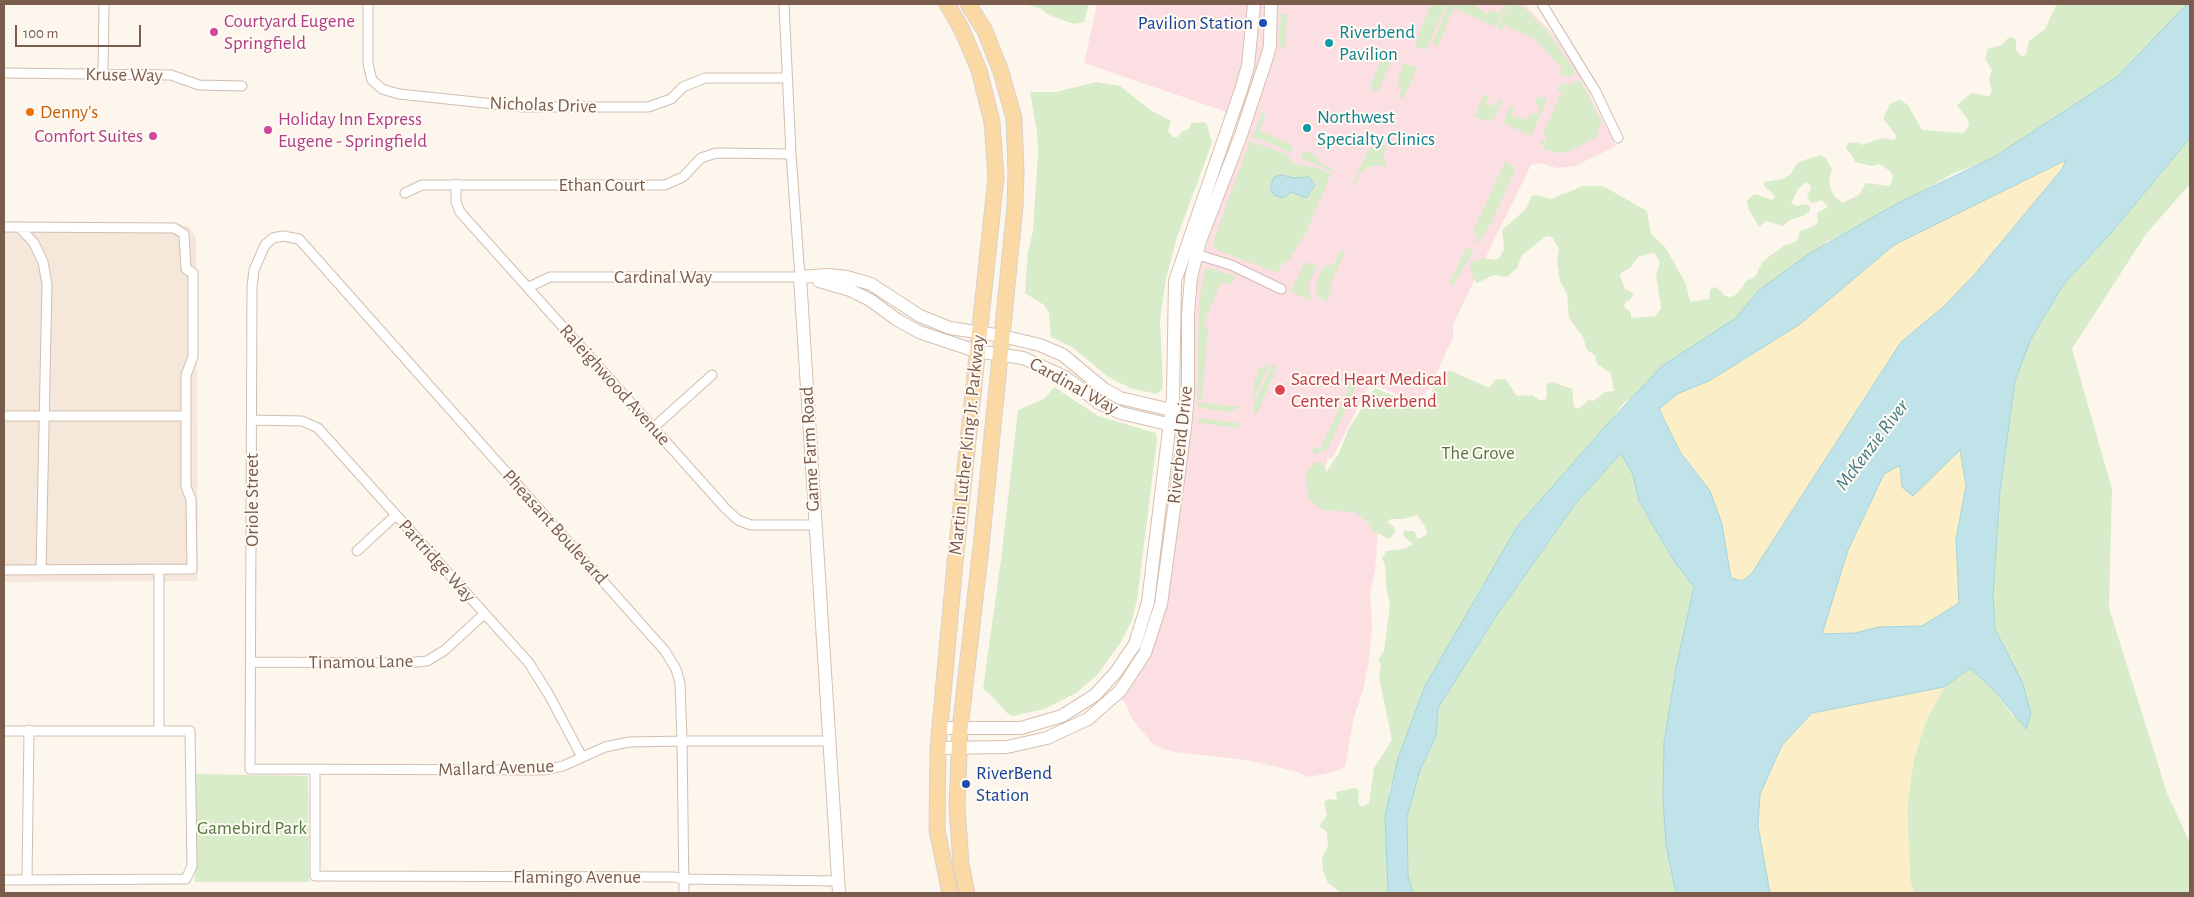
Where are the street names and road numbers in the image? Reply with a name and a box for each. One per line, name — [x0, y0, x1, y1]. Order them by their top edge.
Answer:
street label: Kruse Way — [85, 63, 163, 87]
street label: Nicholas Drive — [489, 92, 597, 118]
street label: Ethan Court — [559, 174, 645, 196]
street label: Cardinal Way — [614, 266, 712, 288]
street label: Raleighwood Avenue — [555, 320, 675, 450]
street label: Martin Luther King Jr. Parkway — [944, 334, 990, 556]
street label: Cardinal Way — [1026, 352, 1122, 420]
street label: Riverbend Drive — [1162, 385, 1198, 505]
street label: Game Farm Road — [795, 386, 825, 512]
street label: Oriole Street — [241, 453, 263, 547]
street label: Pheasant Boulevard — [497, 465, 613, 589]
street label: Partridge Way — [394, 515, 480, 607]
street label: Tinamou Lane — [308, 650, 414, 674]
street label: Mallard Avenue — [438, 755, 554, 781]
street label: Flamingo Avenue — [513, 866, 641, 888]

